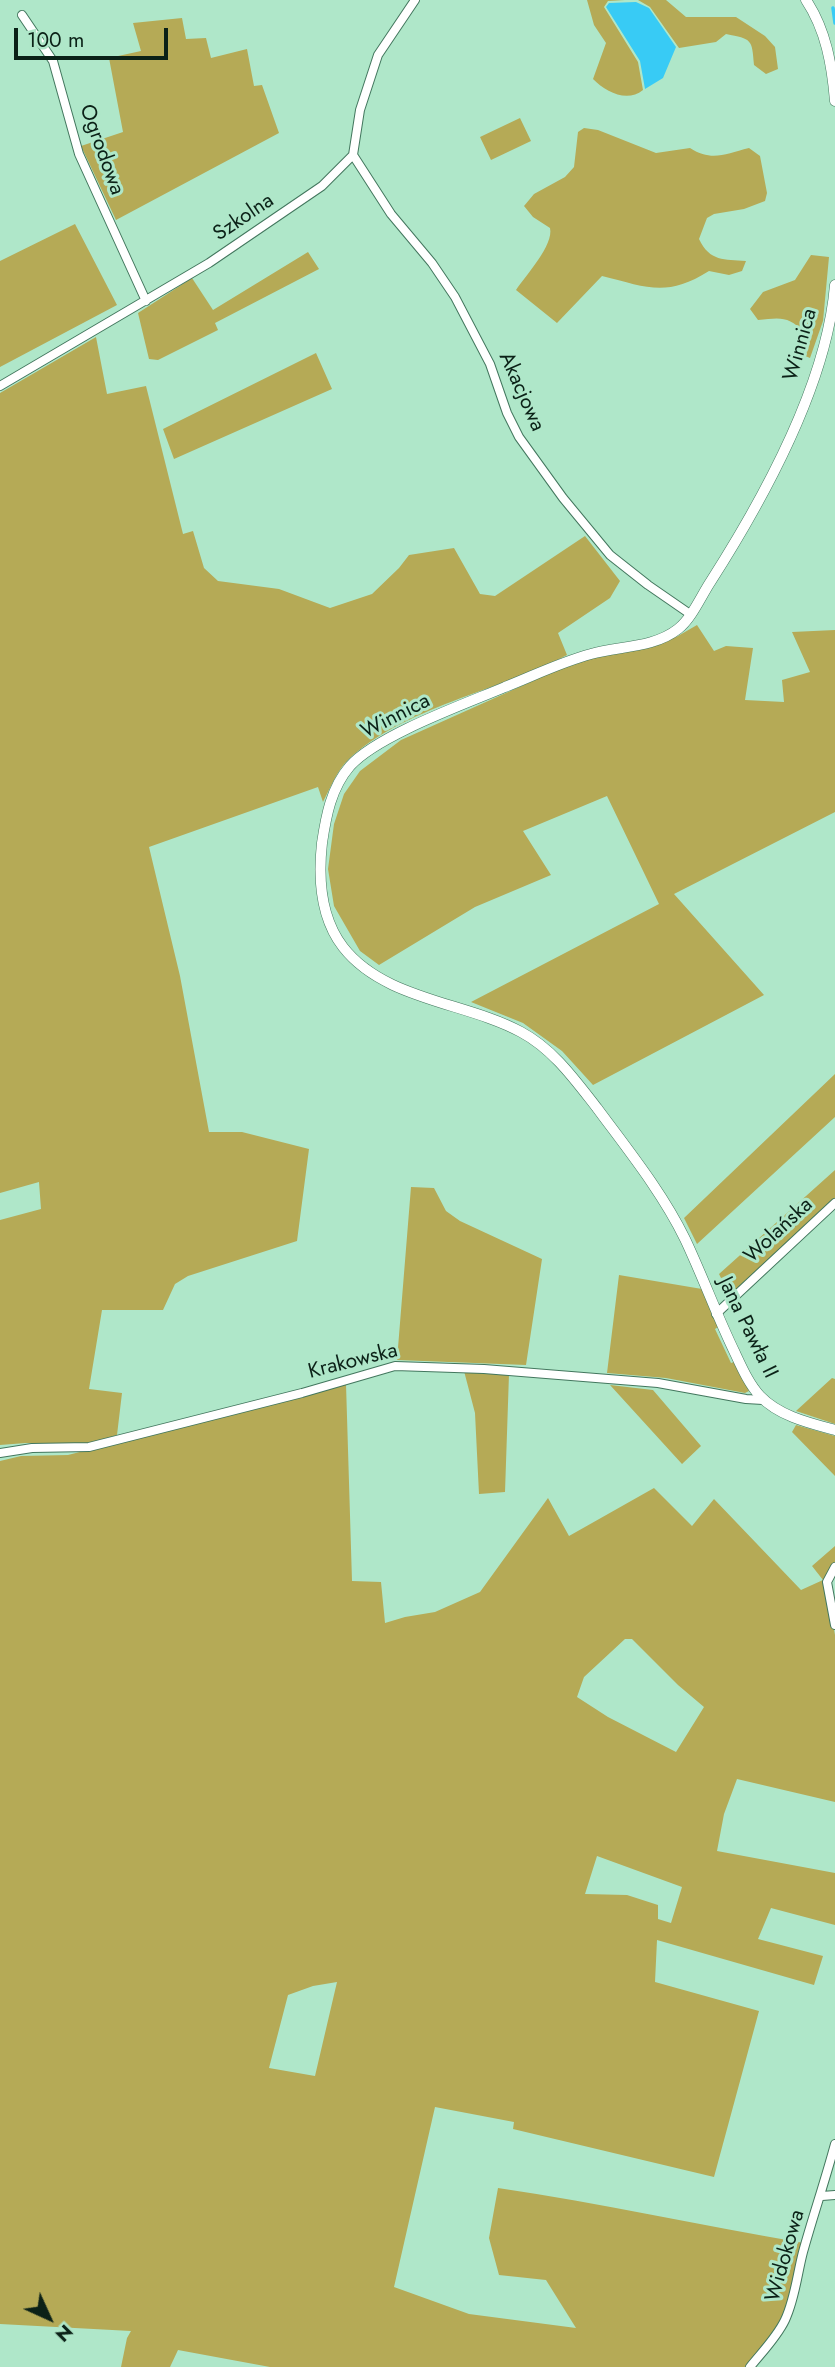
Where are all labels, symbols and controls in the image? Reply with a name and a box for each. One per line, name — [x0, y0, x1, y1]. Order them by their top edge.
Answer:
scale bar — [18, 14, 172, 58]
text: 100 m — [27, 25, 84, 55]
street label: Ogrodowa — [73, 101, 129, 199]
street label: Szkolna — [209, 189, 279, 247]
street label: Winnica — [779, 306, 823, 384]
street label: Akacjowa — [492, 348, 550, 436]
street label: Winnica — [357, 689, 435, 745]
street label: Wolańska — [740, 1193, 818, 1269]
street label: Jana Pawła II — [712, 1273, 782, 1383]
street label: Krakowska — [306, 1339, 400, 1385]
street label: Widokowa — [761, 2207, 811, 2305]
north arrow — [14, 2283, 84, 2353]
text: N — [49, 2318, 79, 2348]

